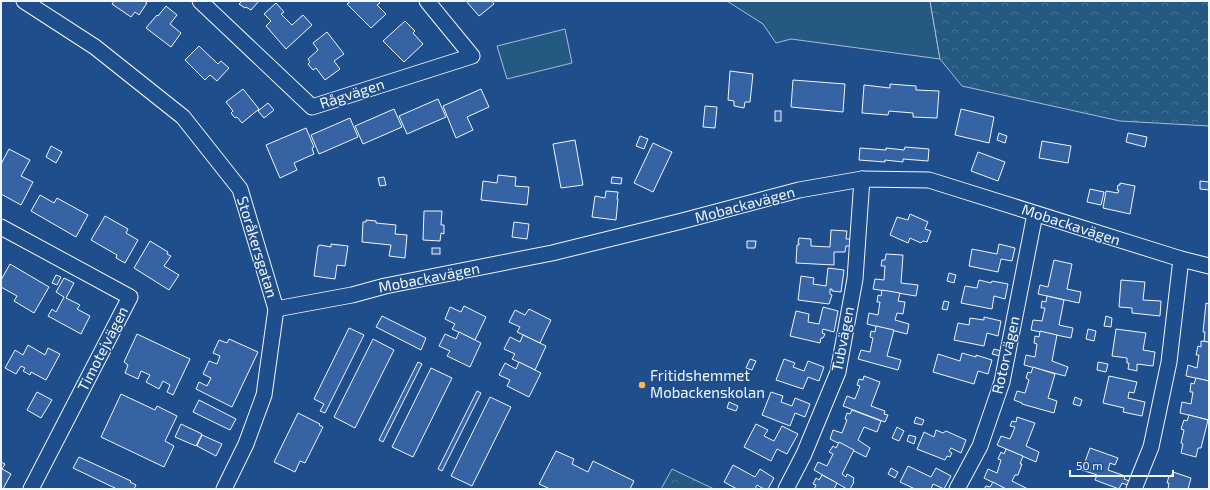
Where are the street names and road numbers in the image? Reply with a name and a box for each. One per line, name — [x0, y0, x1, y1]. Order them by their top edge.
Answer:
street label: Rågvägen — [317, 74, 386, 112]
street label: Mobackavägen — [693, 182, 797, 226]
street label: Storåkersgatan — [234, 194, 282, 300]
street label: Mobackavägen — [1020, 200, 1123, 249]
street label: Mobackavägen — [377, 258, 481, 296]
street label: Timotejvägen — [73, 303, 132, 394]
street label: Tubvägen — [827, 305, 857, 373]
street label: Rotorvägen — [987, 314, 1023, 395]

